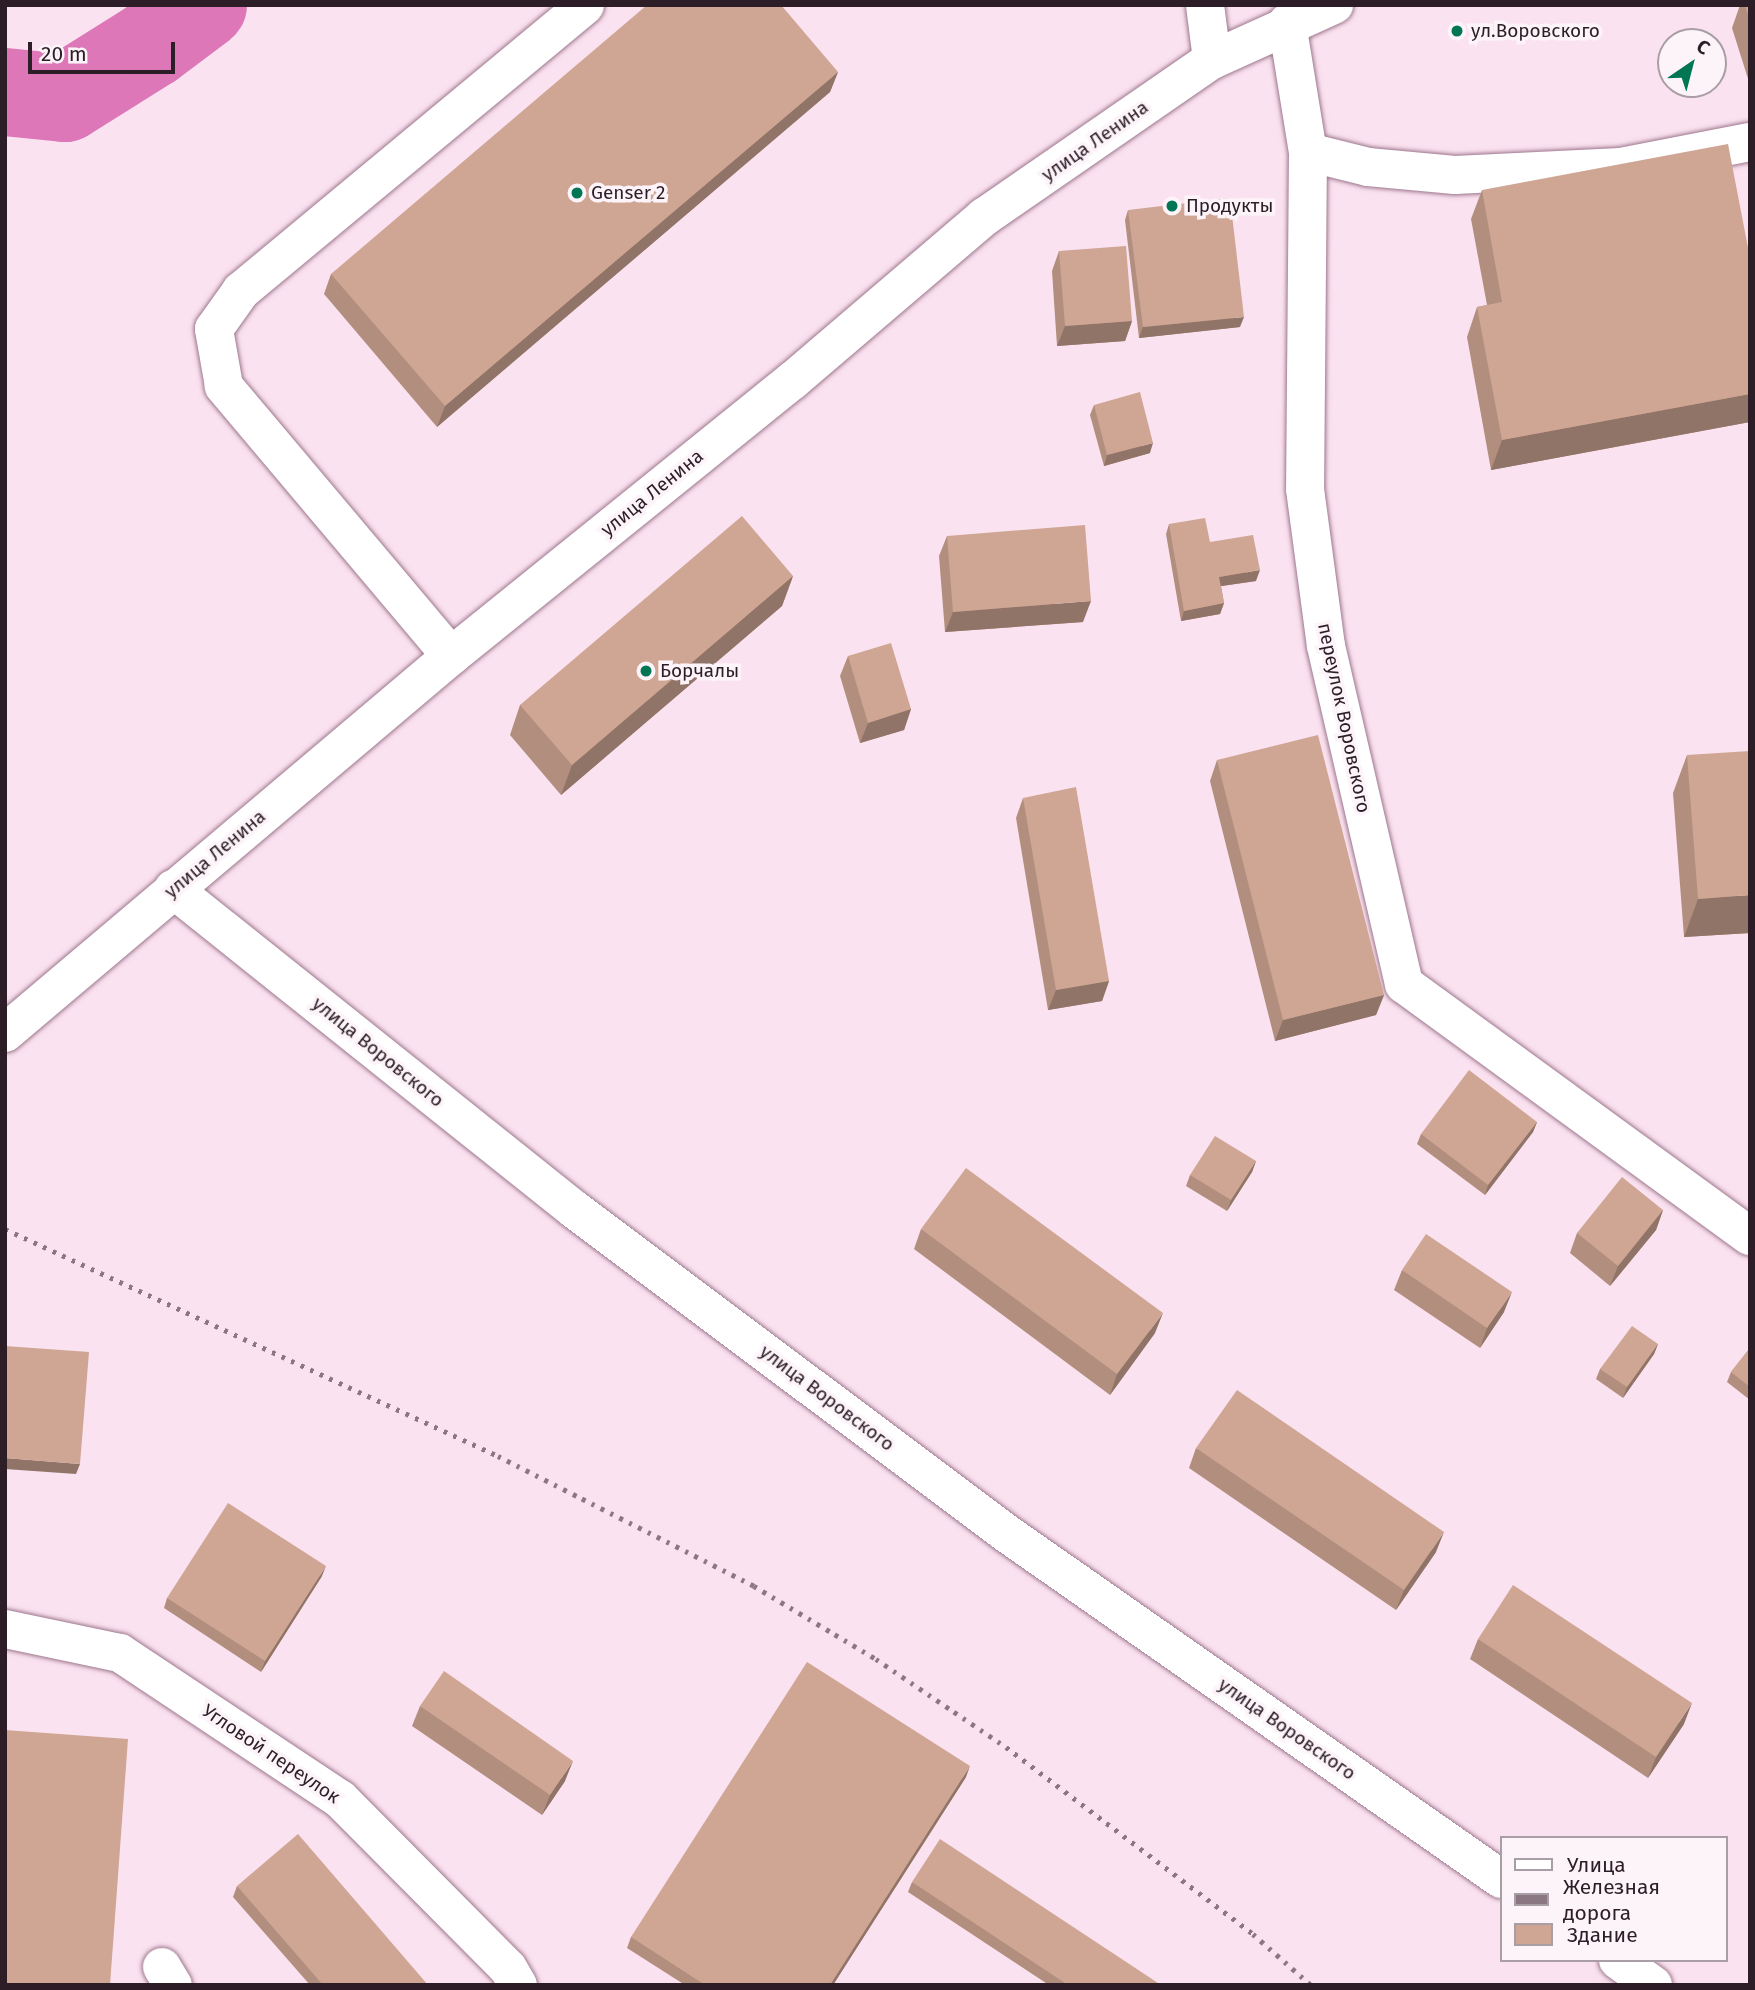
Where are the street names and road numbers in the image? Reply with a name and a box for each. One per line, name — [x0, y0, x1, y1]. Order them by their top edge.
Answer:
street label: улица Ленина — [1037, 96, 1153, 186]
street label: улица Ленина — [596, 445, 708, 541]
street label: переулок Воровского — [1313, 621, 1375, 815]
street label: улица Ленина — [160, 805, 270, 903]
street label: улица Воровского — [308, 992, 448, 1112]
street label: улица Воровского — [755, 1340, 899, 1456]
street label: улица Воровского — [1214, 1673, 1360, 1785]
street label: Угловой переулок — [198, 1699, 344, 1809]

